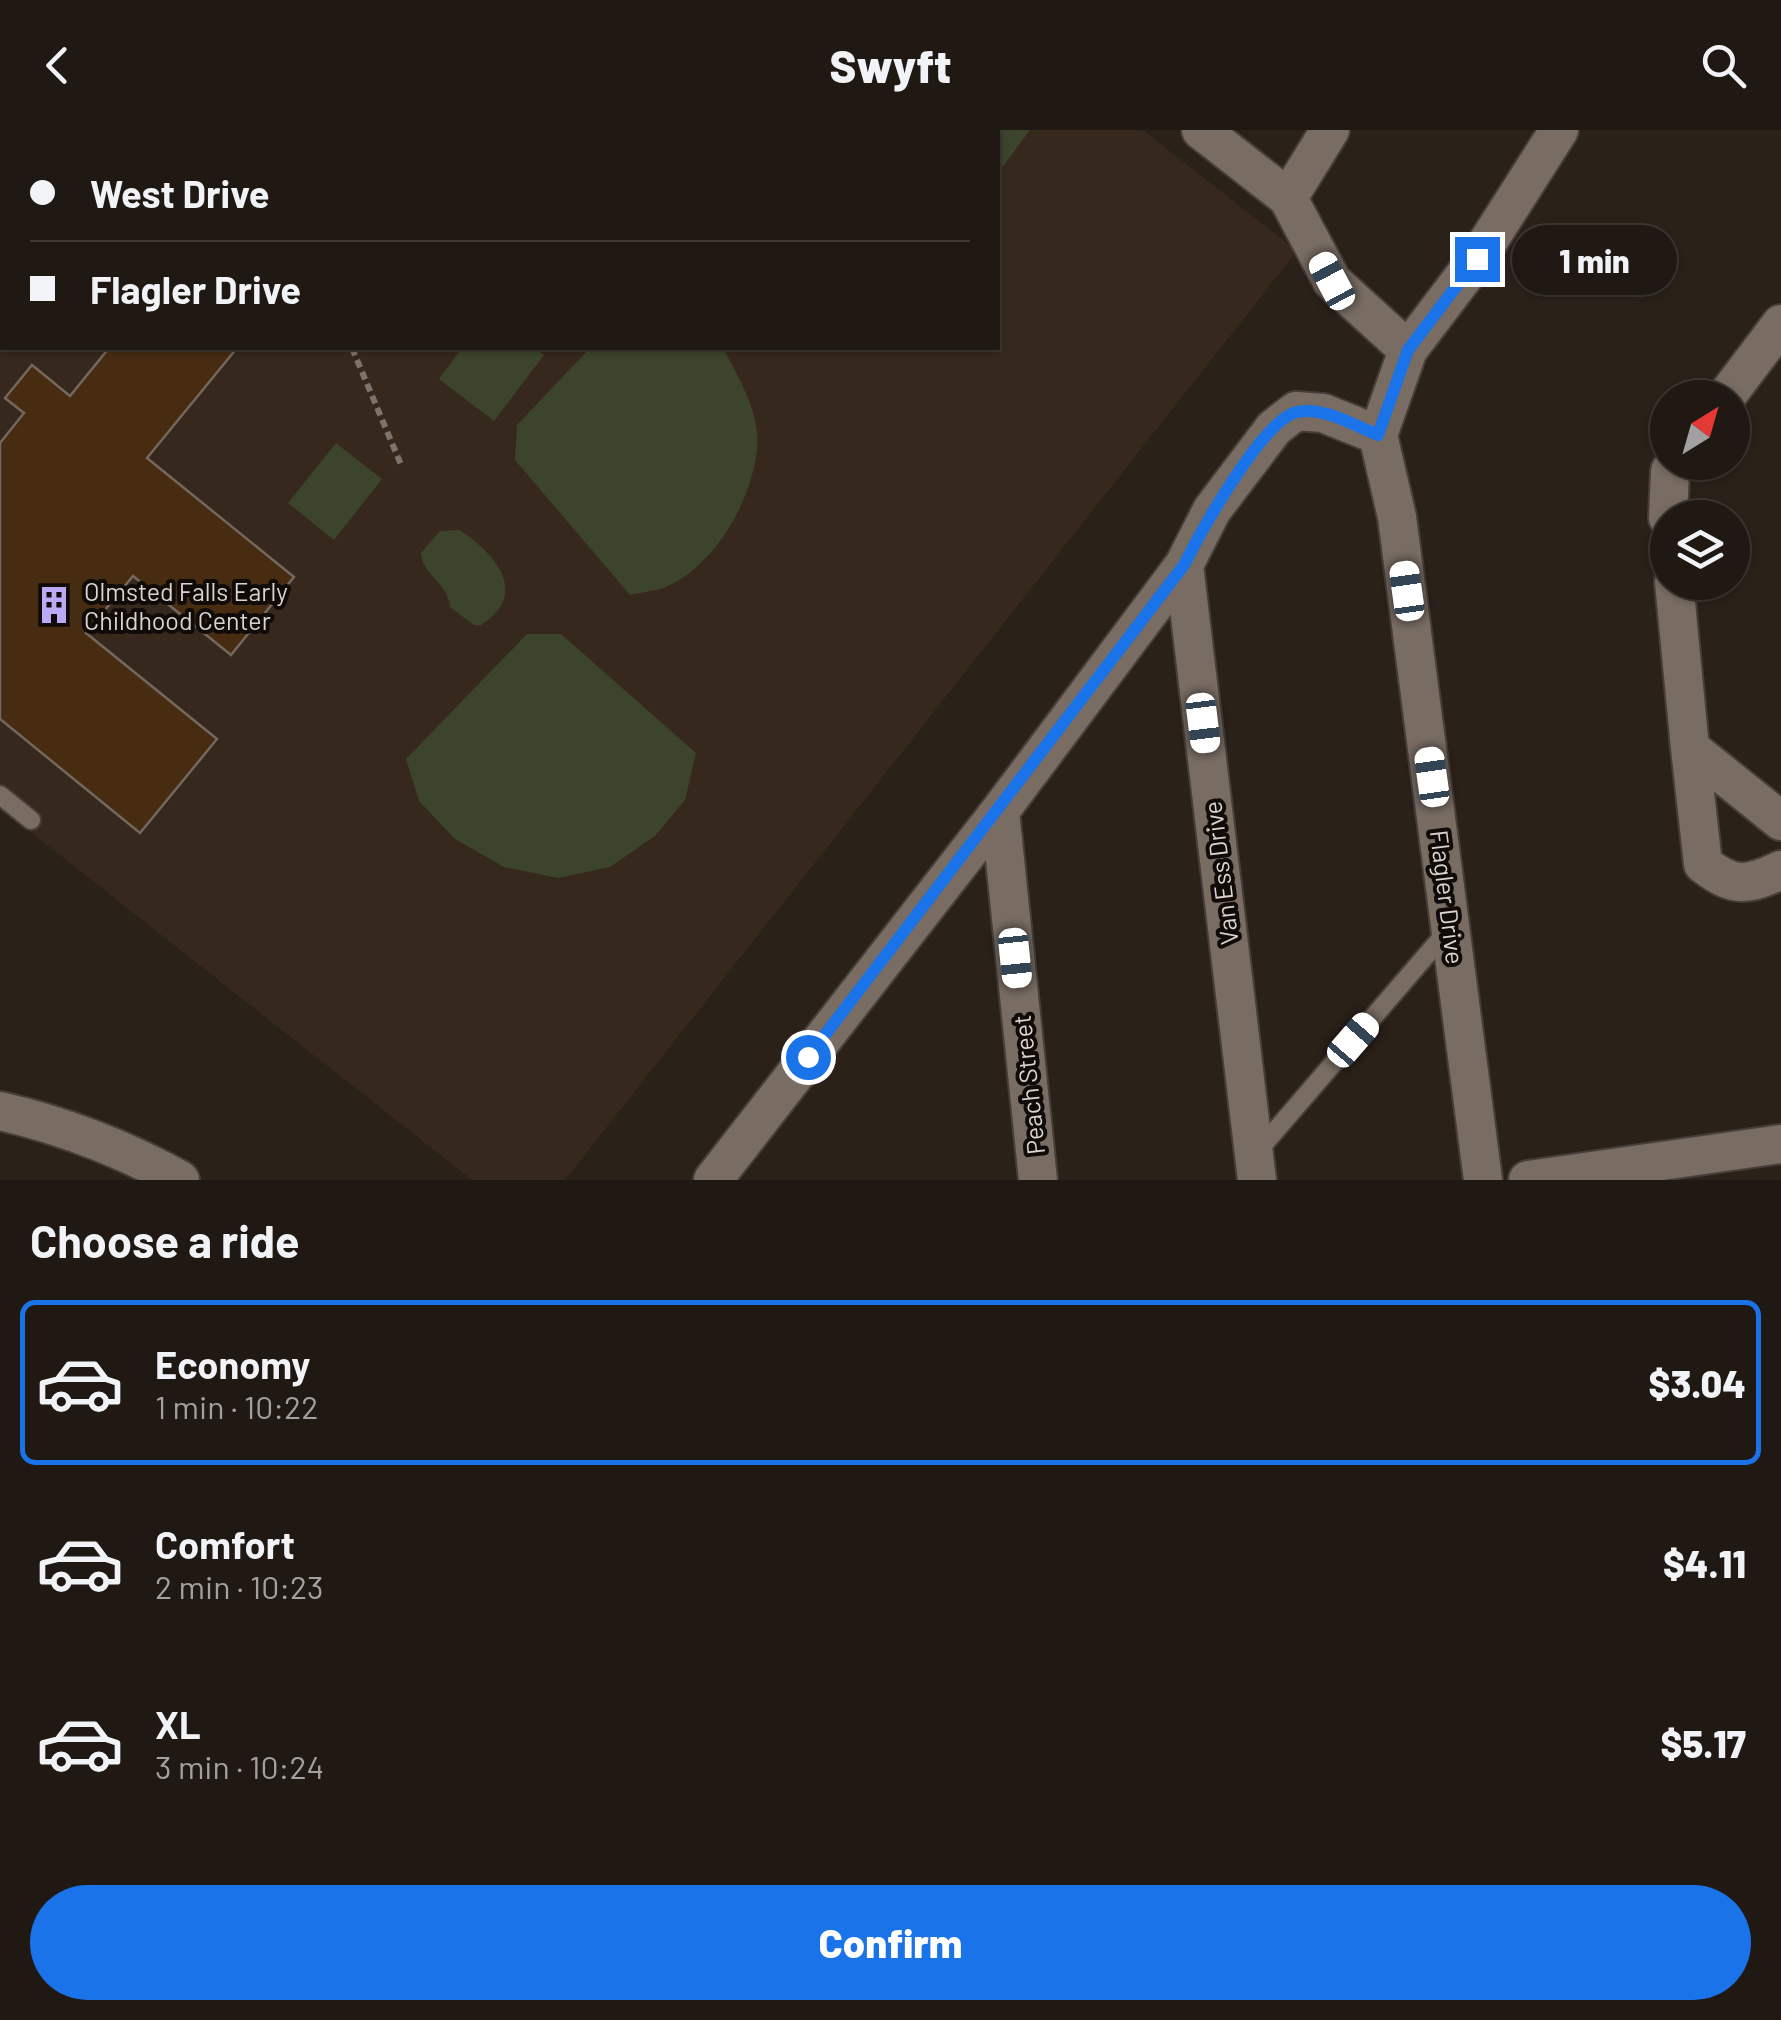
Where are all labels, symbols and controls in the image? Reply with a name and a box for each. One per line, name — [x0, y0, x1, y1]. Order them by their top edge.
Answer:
icon: back — [30, 38, 85, 93]
text: Swyft — [830, 38, 951, 92]
icon: search — [1696, 38, 1751, 93]
text: West Drive — [90, 170, 270, 216]
callout: 1 min — [1512, 224, 1677, 294]
route end — [1455, 237, 1500, 282]
text: 1 min — [1559, 241, 1630, 279]
car — [1305, 247, 1359, 315]
text: Flagler Drive — [90, 266, 301, 312]
north arrow — [1650, 380, 1750, 480]
map controls — [1650, 380, 1750, 600]
button: layers — [1650, 500, 1750, 600]
car — [1388, 559, 1426, 623]
place label: Olmsted Falls Early Childhood Center — [84, 576, 288, 635]
building icon: Olmsted Falls Early Childhood Center — [33, 584, 75, 626]
car — [1184, 691, 1222, 755]
car — [1413, 745, 1451, 809]
street label: Van Ess Drive — [1196, 800, 1244, 946]
street label: Flagler Drive — [1425, 828, 1471, 966]
car — [997, 927, 1033, 989]
car — [1322, 1008, 1384, 1072]
street label: Peach Street — [1006, 1014, 1050, 1156]
route start — [786, 1035, 831, 1080]
text: Choose a ride — [30, 1213, 300, 1267]
icon: car — [35, 1338, 125, 1428]
text: Economy — [155, 1341, 310, 1387]
text: $3.04 — [1649, 1360, 1746, 1406]
text: 1 min · 10:22 — [155, 1387, 318, 1425]
icon: car — [35, 1518, 125, 1608]
text: Comfort — [155, 1521, 295, 1567]
text: $4.11 — [1663, 1540, 1746, 1586]
text: 2 min · 10:23 — [155, 1567, 324, 1605]
icon: car — [35, 1698, 125, 1788]
text: XL — [155, 1701, 201, 1747]
text: $5.17 — [1661, 1720, 1746, 1766]
text: 3 min · 10:24 — [155, 1747, 324, 1785]
button: Confirm — [30, 1885, 1751, 2000]

